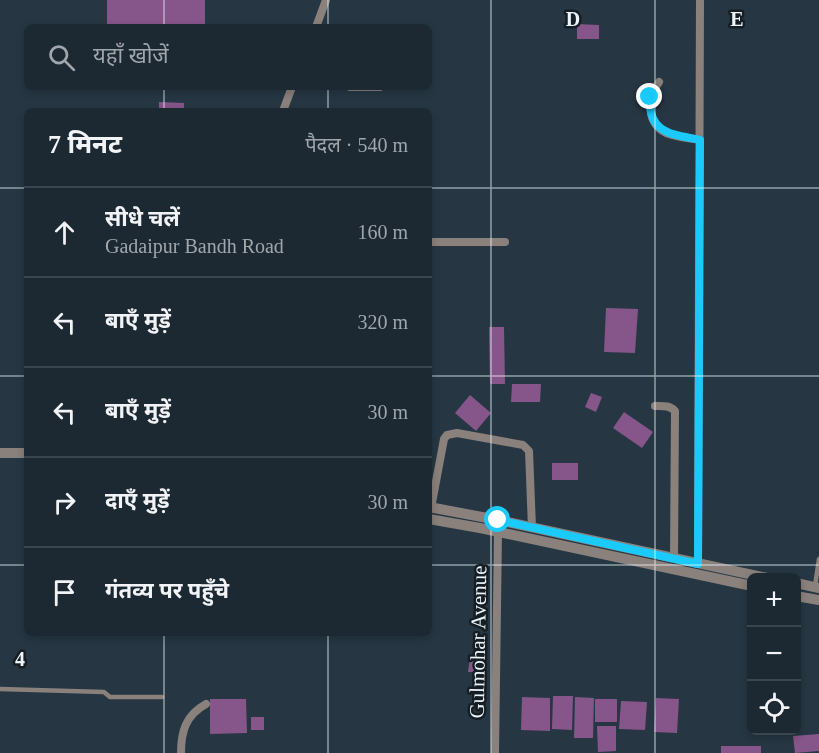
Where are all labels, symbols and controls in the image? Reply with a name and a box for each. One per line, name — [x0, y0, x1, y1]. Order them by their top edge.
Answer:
text: D — [566, 8, 580, 30]
text: E — [730, 8, 744, 30]
search box — [24, 24, 432, 90]
icon: search — [45, 41, 78, 74]
text: यहाँ खोजें — [93, 43, 169, 68]
route end — [636, 83, 662, 109]
text: 7 मिनट — [48, 130, 122, 159]
text: पैदल · 540 m — [305, 134, 408, 156]
text: सीधे चलें — [105, 206, 180, 231]
icon: ahead — [48, 216, 81, 249]
text: 160 m — [357, 221, 408, 243]
text: Gadaipur Bandh Road — [105, 235, 284, 257]
icon: left — [48, 306, 81, 339]
text: बाएँ मुड़ें — [105, 308, 171, 333]
text: 320 m — [357, 311, 408, 333]
icon: left — [48, 396, 81, 429]
text: बाएँ मुड़ें — [105, 398, 171, 423]
text: 30 m — [367, 401, 408, 423]
icon: right — [48, 486, 81, 519]
text: दाएँ मुड़ें — [105, 488, 170, 513]
text: 30 m — [367, 491, 408, 513]
route start — [484, 506, 510, 532]
street label: Gulmohar Avenue — [465, 565, 491, 719]
map controls — [747, 573, 801, 735]
button: + — [747, 573, 801, 627]
icon: arrive — [48, 576, 81, 609]
text: गंतव्य पर पहुँचे — [105, 578, 229, 603]
button: − — [747, 627, 801, 681]
text: 4 — [15, 648, 25, 670]
button: locate — [747, 681, 801, 735]

